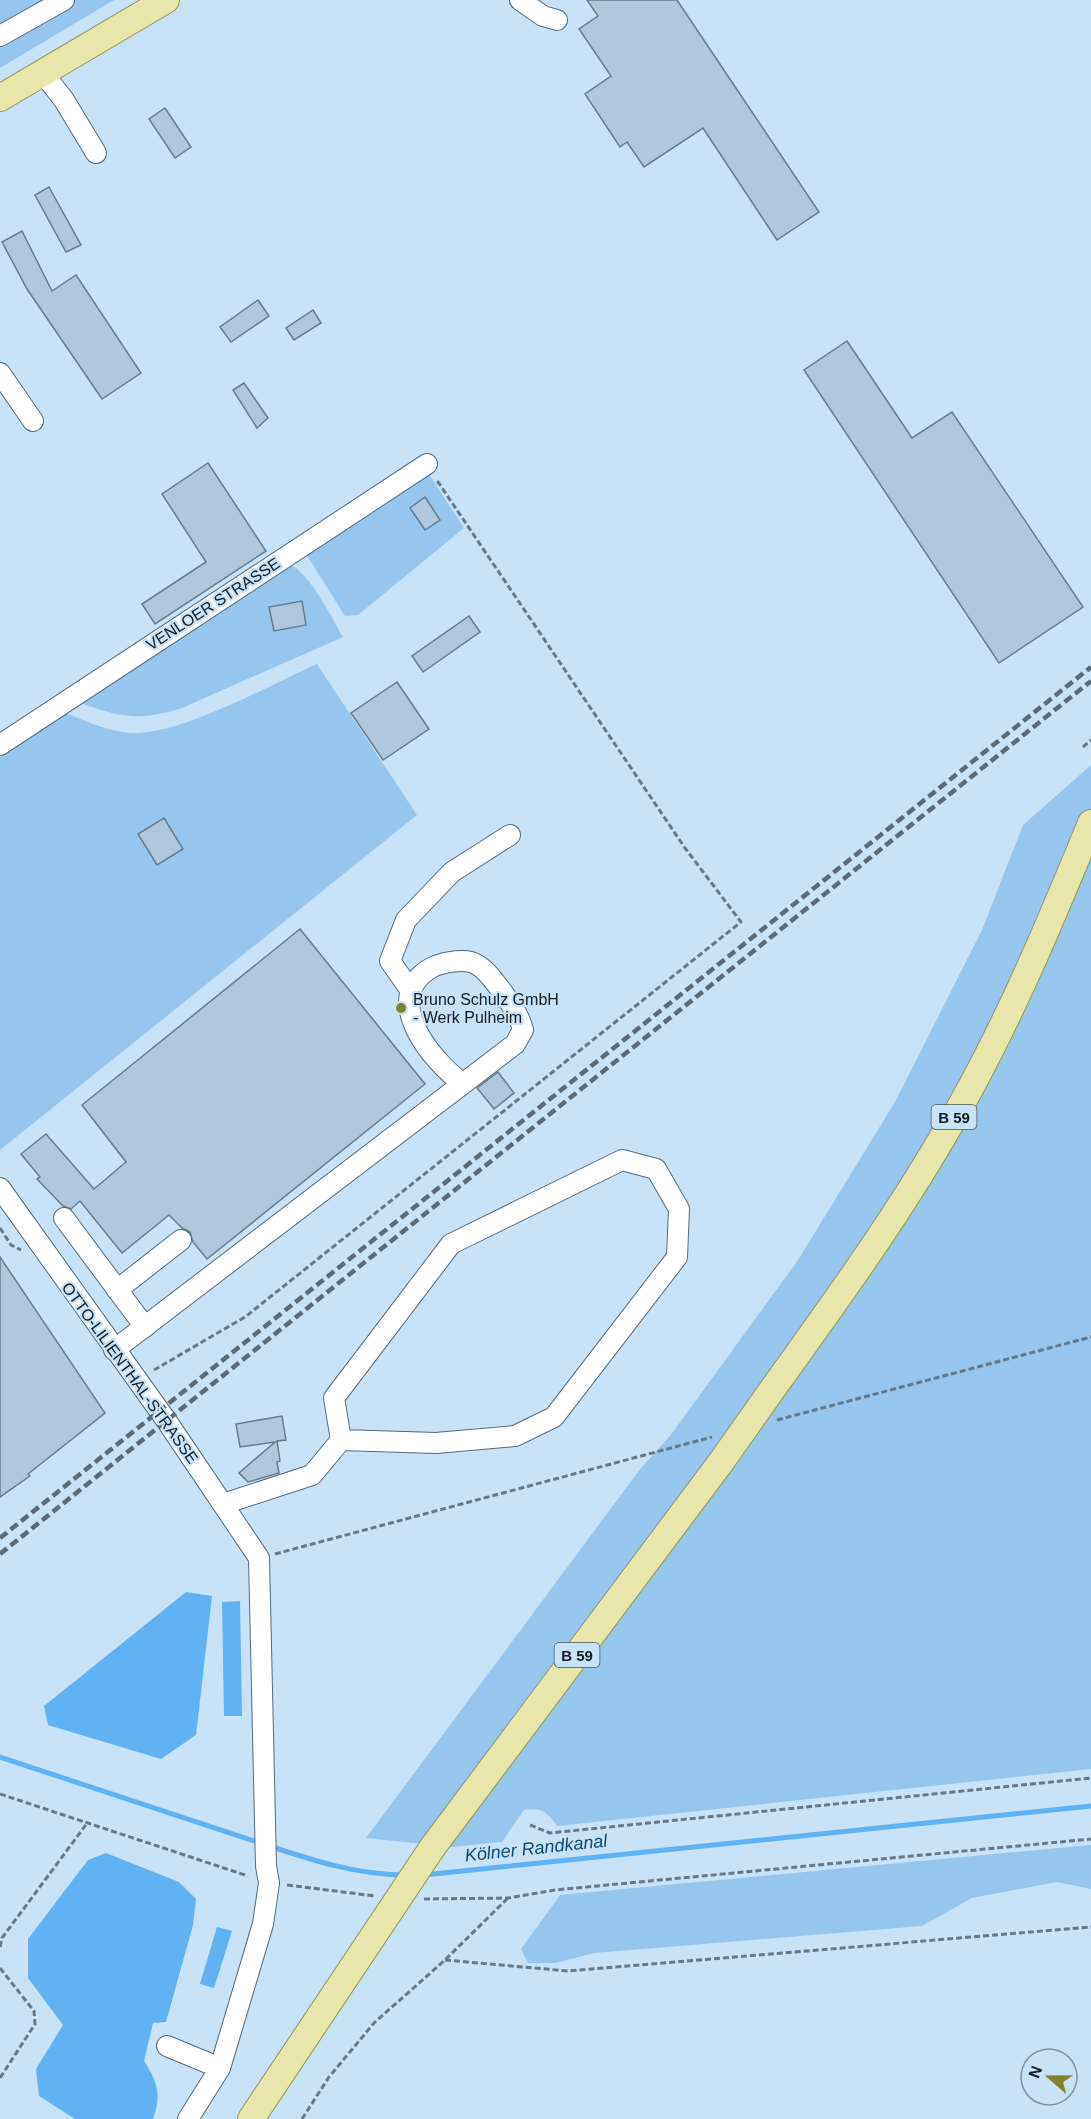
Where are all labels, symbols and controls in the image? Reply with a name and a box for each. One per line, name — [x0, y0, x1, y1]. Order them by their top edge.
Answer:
street label: VENLOER STRASSE — [143, 554, 283, 654]
place label: Bruno Schulz GmbH - Werk Pulheim — [413, 991, 559, 1026]
marker: Bruno Schulz GmbH - Werk Pulheim — [394, 1001, 408, 1015]
road number: B 59 — [932, 1105, 976, 1129]
street label: OTTO-LILIENTHAL-STRASSE — [59, 1279, 201, 1467]
road number: B 59 — [554, 1643, 600, 1667]
water label: Kölner Randkanal — [464, 1830, 609, 1865]
north arrow — [1019, 2047, 1079, 2107]
text: N — [1025, 2064, 1045, 2080]

